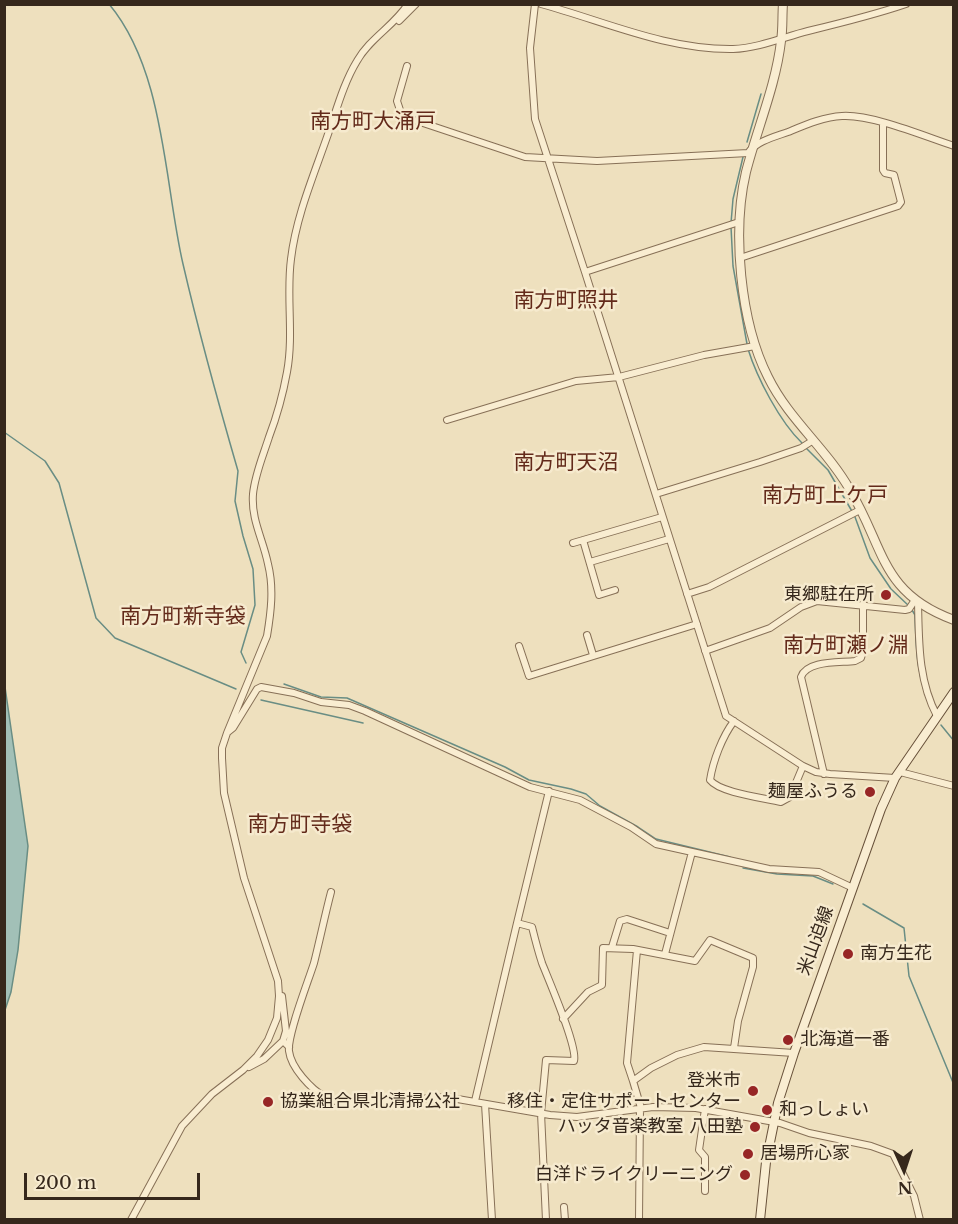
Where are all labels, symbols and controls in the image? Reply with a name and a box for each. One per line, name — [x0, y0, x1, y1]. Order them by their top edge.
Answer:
district label: 南方町大涌戸 — [310, 109, 436, 135]
district label: 南方町照井 — [514, 288, 618, 314]
district label: 南方町天沼 — [514, 450, 618, 476]
district label: 南方町上ケ戸 — [762, 483, 888, 509]
place label: 東郷駐在所 — [784, 584, 874, 606]
marker: 東郷駐在所 — [879, 588, 893, 602]
district label: 南方町新寺袋 — [120, 604, 246, 630]
district label: 南方町瀬ノ淵 — [783, 633, 909, 659]
place label: 麺屋ふうる — [768, 781, 858, 803]
marker: 麺屋ふうる — [863, 785, 877, 799]
district label: 南方町寺袋 — [248, 812, 352, 838]
street label: 米山迫線 — [794, 903, 838, 979]
place label: 南方生花 — [860, 943, 932, 965]
marker: 南方生花 — [841, 947, 855, 961]
place label: 北海道一番 — [800, 1029, 890, 1051]
marker: 北海道一番 — [781, 1033, 795, 1047]
place label: 登米市 移住・定住サポートセンター — [507, 1070, 741, 1112]
marker: 登米市 移住・定住サポートセンター — [746, 1084, 760, 1098]
place label: 協業組合県北清掃公社 — [280, 1091, 460, 1113]
marker: 協業組合県北清掃公社 — [261, 1095, 275, 1109]
place label: 和っしょい — [779, 1099, 869, 1121]
marker: 和っしょい — [760, 1103, 774, 1117]
place label: ハッタ音楽教室 八田塾 — [558, 1116, 743, 1138]
marker: ハッタ音楽教室 八田塾 — [748, 1120, 762, 1134]
north arrow — [874, 1140, 934, 1200]
place label: 居場所心家 — [760, 1143, 850, 1165]
marker: 居場所心家 — [741, 1147, 755, 1161]
scale bar — [27, 1161, 202, 1199]
place label: 白洋ドライクリーニング — [535, 1164, 733, 1186]
marker: 白洋ドライクリーニング — [738, 1168, 752, 1182]
text: 200 m — [35, 1172, 96, 1194]
text: N — [897, 1178, 913, 1198]

